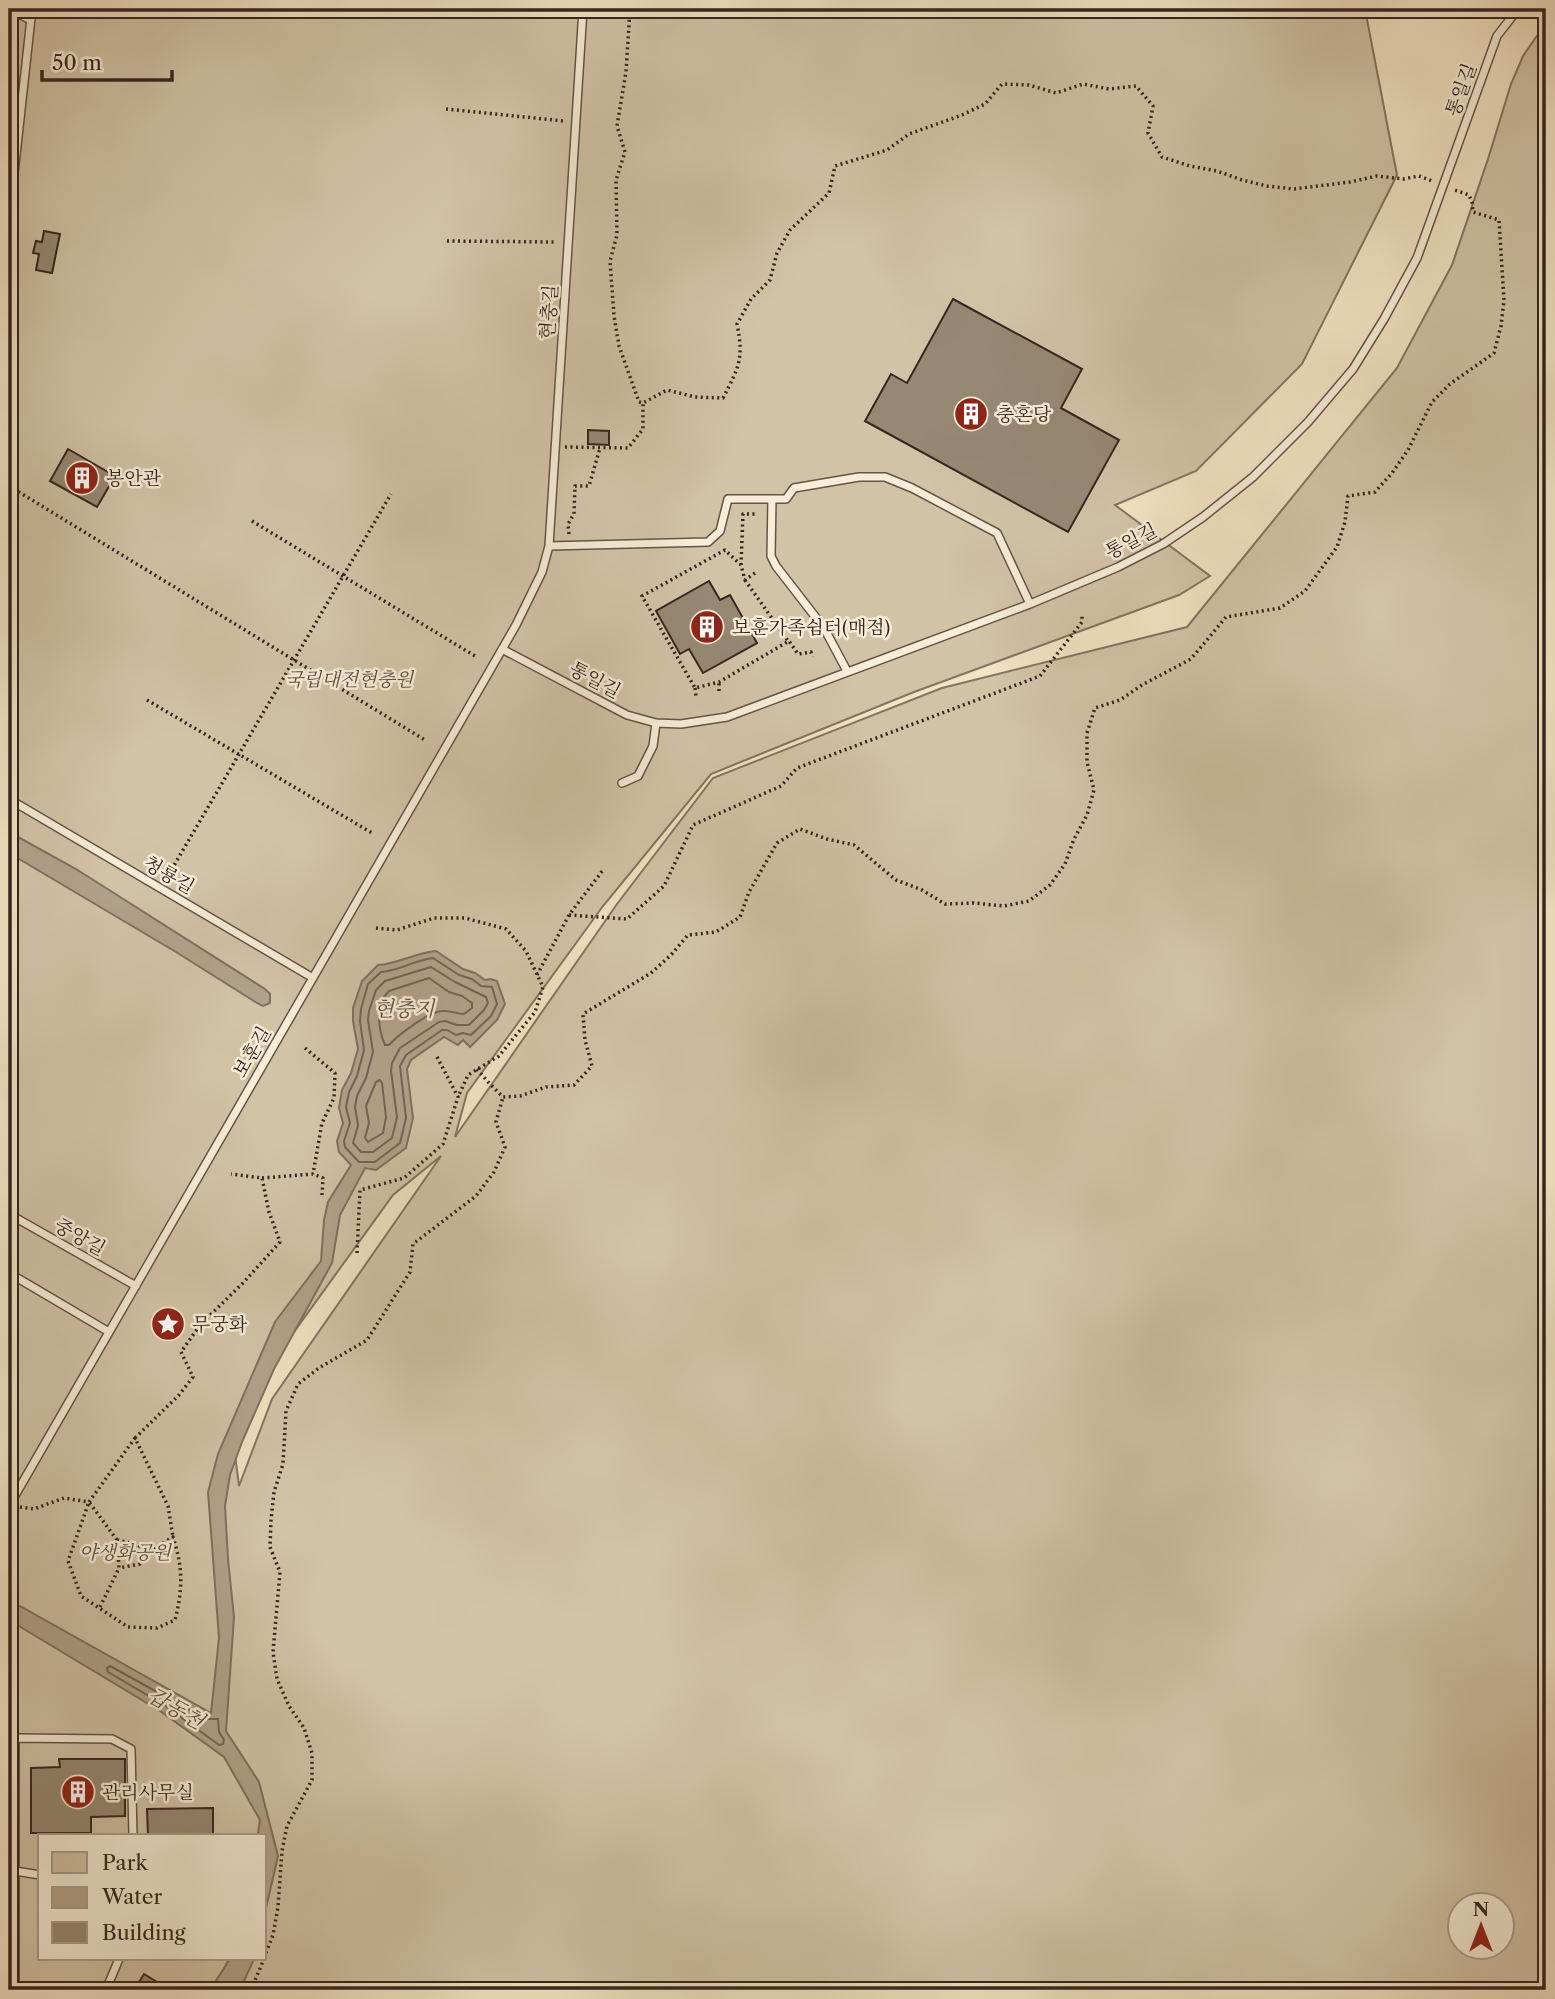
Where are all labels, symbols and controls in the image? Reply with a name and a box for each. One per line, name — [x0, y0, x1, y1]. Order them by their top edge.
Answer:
scale bar — [42, 38, 172, 82]
text: 50 m — [52, 50, 102, 75]
street label: 통일길 — [1441, 60, 1481, 120]
street label: 현충길 — [536, 284, 562, 340]
building icon: 충혼당 — [952, 395, 990, 433]
place label: 충혼당 — [996, 403, 1052, 426]
building icon: 봉안관 — [63, 459, 101, 497]
place label: 봉안관 — [106, 467, 162, 490]
street label: 통일길 — [1101, 518, 1161, 564]
building icon: 보훈가족쉼터(매점) — [688, 608, 726, 646]
place label: 보훈가족쉼터(매점) — [732, 616, 890, 639]
street label: 통일길 — [565, 657, 625, 703]
park label: 국립대전현충원 — [285, 668, 415, 691]
street label: 청룡길 — [139, 851, 199, 899]
water label: 현충지 — [374, 996, 436, 1021]
street label: 보훈길 — [228, 1022, 276, 1082]
street label: 중앙길 — [50, 1214, 110, 1260]
place icon: 무궁화 — [149, 1305, 187, 1343]
place label: 무궁화 — [192, 1313, 248, 1336]
park label: 야생화공원 — [79, 1541, 173, 1564]
water label: 갑동천 — [143, 1682, 210, 1735]
building icon: 관리사무실 — [59, 1773, 97, 1811]
place label: 관리사무실 — [102, 1781, 194, 1804]
legend — [38, 1834, 266, 1960]
text: Park — [102, 1850, 148, 1875]
text: Water — [101, 1884, 162, 1909]
north arrow — [1446, 1890, 1516, 1960]
text: N — [1473, 1898, 1489, 1921]
text: Building — [102, 1920, 187, 1945]

